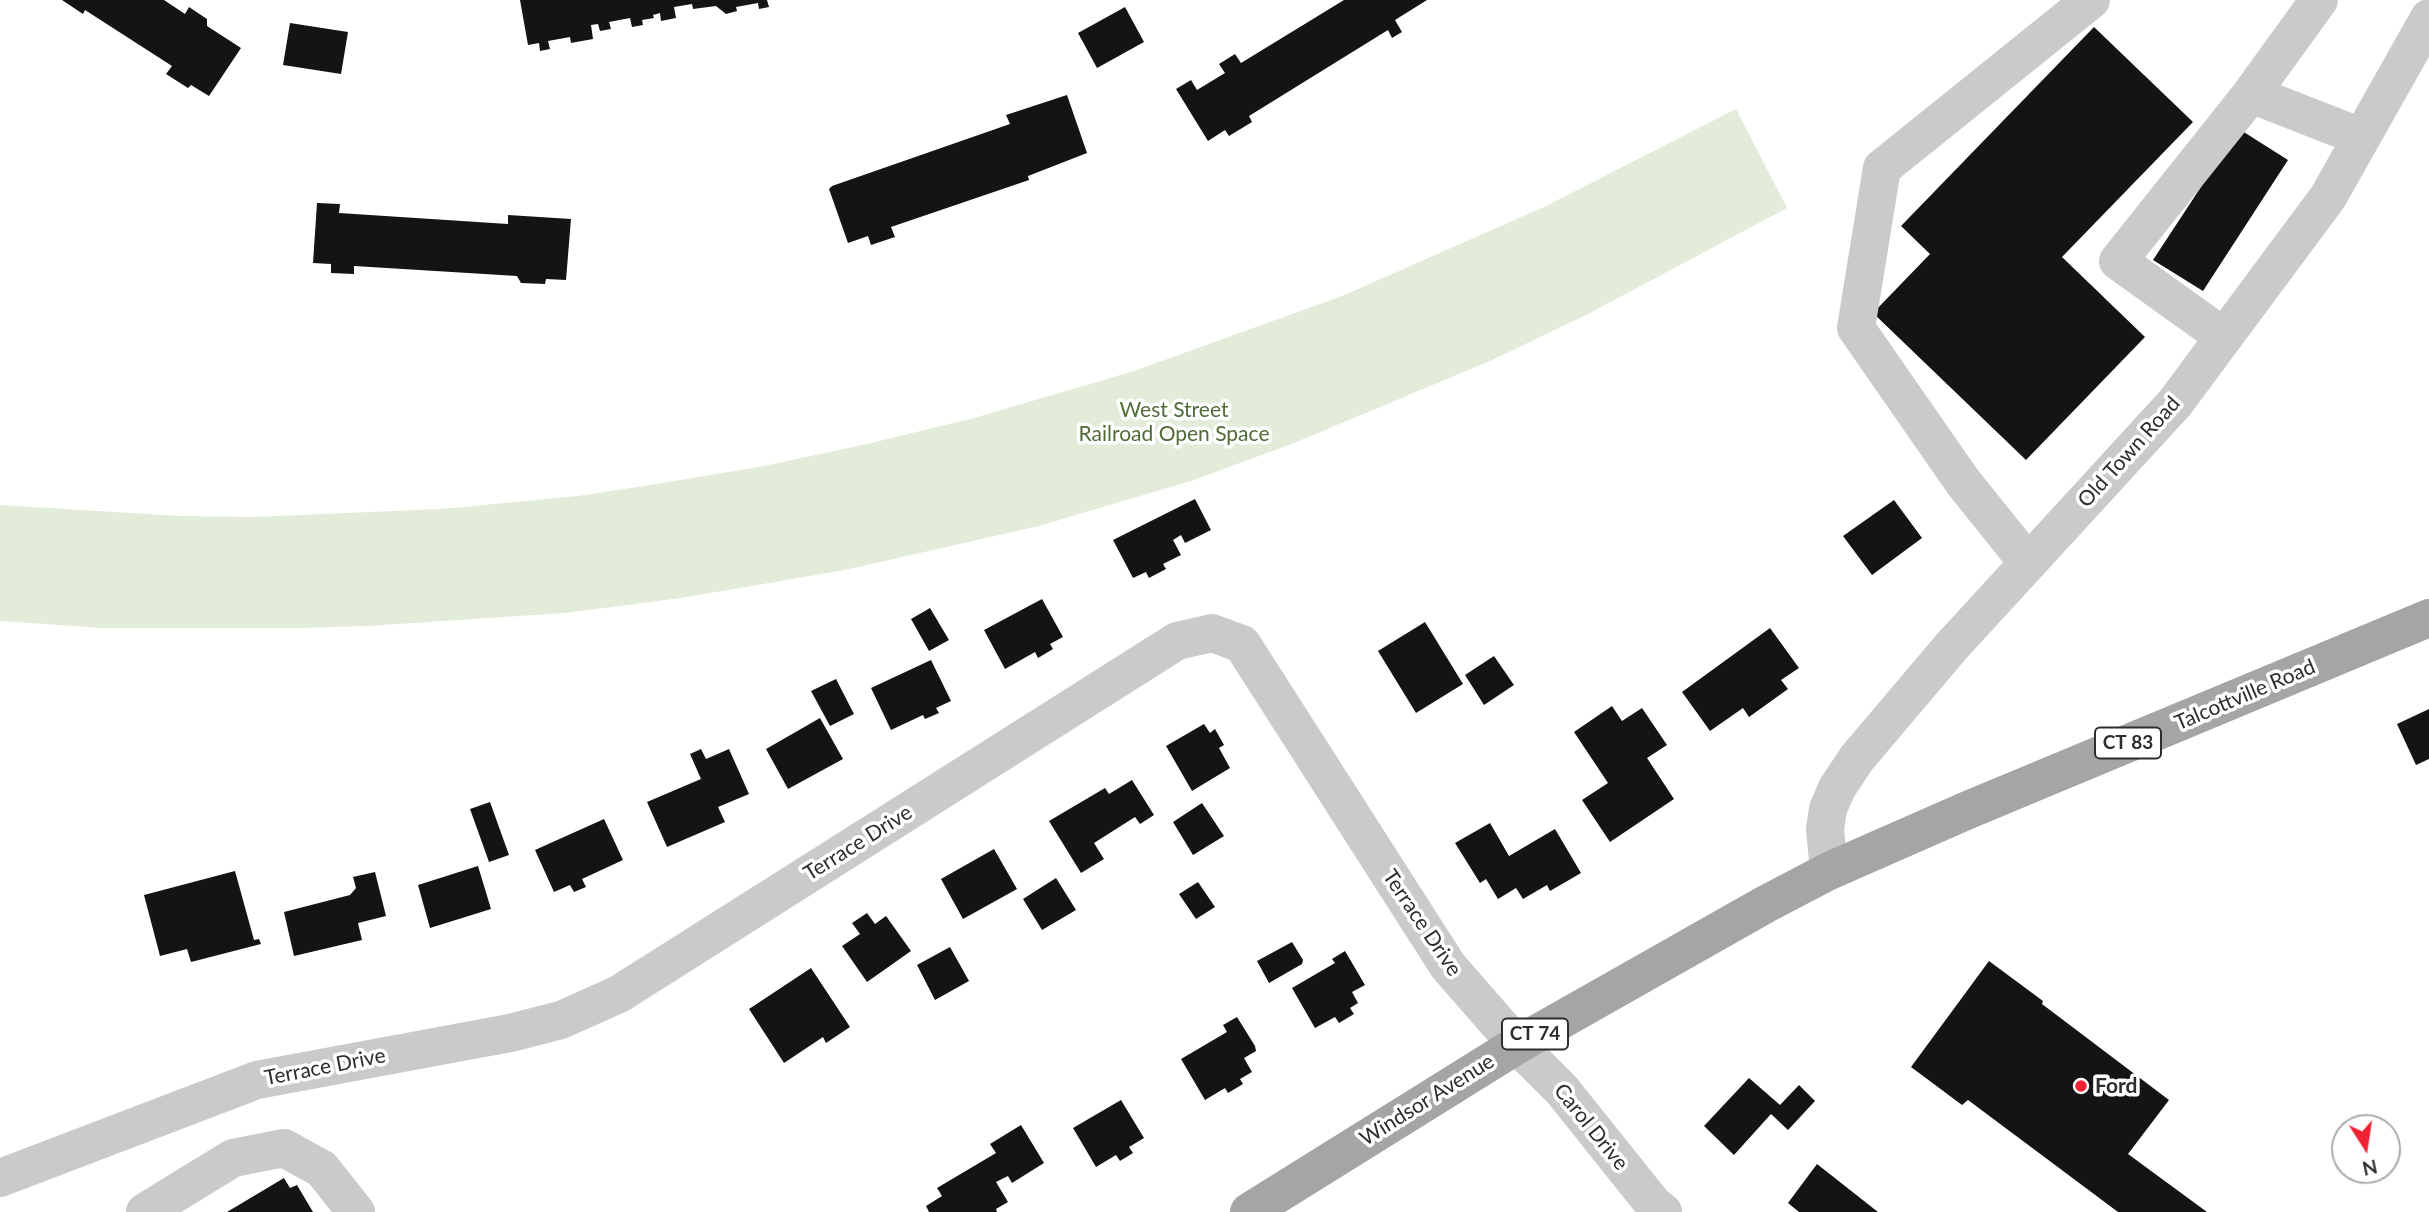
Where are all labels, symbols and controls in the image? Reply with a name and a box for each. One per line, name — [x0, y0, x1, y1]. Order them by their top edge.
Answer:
street label: Old Town Road — [2073, 391, 2185, 513]
park label: West Street Railroad Open Space — [1079, 397, 1269, 447]
street label: Talcottville Road — [2171, 654, 2319, 736]
road number: CT 83 — [2095, 728, 2161, 758]
street label: Terrace Drive — [799, 800, 917, 886]
street label: Terrace Drive — [1377, 865, 1467, 981]
road number: CT 74 — [1502, 1018, 1568, 1050]
street label: Terrace Drive — [262, 1043, 388, 1091]
street label: Windsor Avenue — [1355, 1049, 1499, 1151]
place label: Ford — [2095, 1073, 2137, 1099]
marker: Ford — [2073, 1078, 2089, 1094]
street label: Carol Drive — [1548, 1079, 1634, 1175]
north arrow — [2331, 1114, 2401, 1184]
text: N — [2361, 1155, 2380, 1181]

